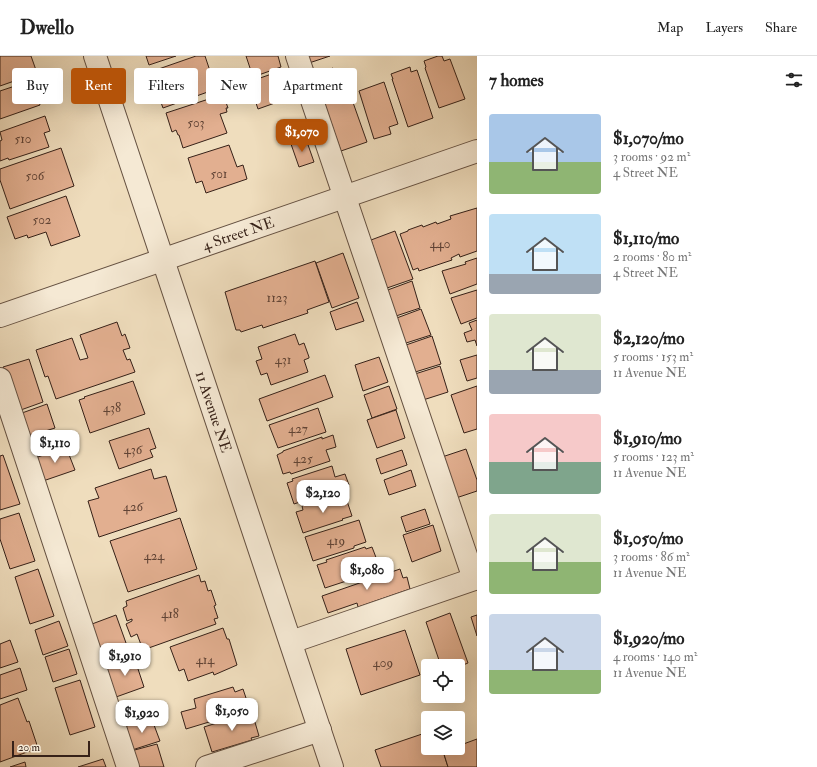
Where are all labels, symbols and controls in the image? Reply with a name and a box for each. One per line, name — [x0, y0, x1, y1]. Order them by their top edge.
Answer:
text: Dwello — [20, 16, 74, 40]
text: Map — [657, 19, 683, 36]
text: Layers — [705, 19, 743, 36]
text: Share — [765, 19, 797, 36]
chip: Buy — [12, 68, 63, 104]
chip: Rent — [71, 68, 126, 104]
chip: Filters — [134, 68, 198, 104]
chip: New — [206, 68, 261, 104]
chip: Apartment — [269, 68, 357, 104]
icon: filters — [783, 69, 805, 91]
text: 7 homes — [489, 70, 544, 91]
house number: 503 — [187, 115, 205, 131]
pin: $1,070 — [269, 119, 335, 153]
text: $1,070 — [285, 124, 319, 140]
text: $1,070/mo — [613, 128, 684, 149]
icon: home — [521, 130, 569, 178]
house number: 510 — [15, 131, 31, 147]
text: 3 rooms · 92 m² — [613, 149, 690, 165]
text: 4 Street NE — [613, 165, 678, 181]
house number: 501 — [211, 166, 228, 182]
house number: 506 — [26, 168, 46, 184]
house number: 502 — [33, 212, 52, 228]
street label: 4 Street NE — [200, 213, 277, 255]
text: $1,110/mo — [613, 228, 679, 249]
icon: home — [521, 230, 569, 278]
house number: 440 — [430, 236, 450, 252]
text: 2 rooms · 80 m² — [613, 249, 691, 265]
text: 4 Street NE — [613, 265, 678, 281]
house number: 1123 — [267, 290, 287, 306]
text: $2,120/mo — [613, 328, 684, 349]
icon: home — [521, 330, 569, 378]
text: 5 rooms · 153 m² — [613, 349, 693, 365]
house number: 431 — [275, 352, 292, 368]
text: 11 Avenue NE — [613, 365, 686, 381]
street label: 11 Avenue NE — [191, 369, 236, 455]
house number: 438 — [103, 400, 121, 416]
house number: 427 — [288, 421, 308, 437]
text: $1,910/mo — [613, 428, 682, 449]
pin: $1,110 — [22, 430, 88, 464]
icon: home — [521, 430, 569, 478]
text: $1,110 — [40, 435, 70, 451]
house number: 436 — [124, 442, 144, 458]
text: 5 rooms · 123 m² — [613, 449, 694, 465]
house number: 425 — [293, 451, 313, 467]
text: 11 Avenue NE — [613, 465, 686, 481]
pin: $2,120 — [290, 480, 356, 514]
text: $2,120 — [306, 485, 340, 501]
house number: 426 — [123, 499, 145, 515]
text: $1,050/mo — [613, 528, 683, 549]
icon: home — [521, 530, 569, 578]
house number: 419 — [327, 533, 345, 549]
house number: 424 — [144, 548, 165, 564]
text: 3 rooms · 86 m² — [613, 549, 690, 565]
pin: $1,080 — [334, 557, 400, 591]
text: $1,080 — [350, 562, 384, 578]
text: 11 Avenue NE — [613, 565, 686, 581]
house number: 418 — [161, 606, 179, 622]
text: $1,920/mo — [613, 628, 685, 649]
icon: home — [521, 630, 569, 678]
pin: $1,910 — [92, 643, 158, 677]
text: $1,910 — [109, 648, 141, 664]
text: 4 rooms · 140 m² — [613, 649, 697, 665]
house number: 414 — [196, 652, 215, 668]
house number: 409 — [373, 655, 393, 671]
map controls — [421, 659, 465, 755]
button: locate — [421, 659, 465, 703]
text: 11 Avenue NE — [613, 665, 686, 681]
pin: $1,050 — [199, 698, 265, 732]
pin: $1,920 — [109, 700, 175, 734]
text: $1,050 — [215, 703, 249, 719]
text: $1,920 — [124, 705, 160, 721]
button: layers — [421, 711, 465, 755]
scale bar — [12, 739, 90, 758]
text: 20 m — [18, 741, 40, 754]

